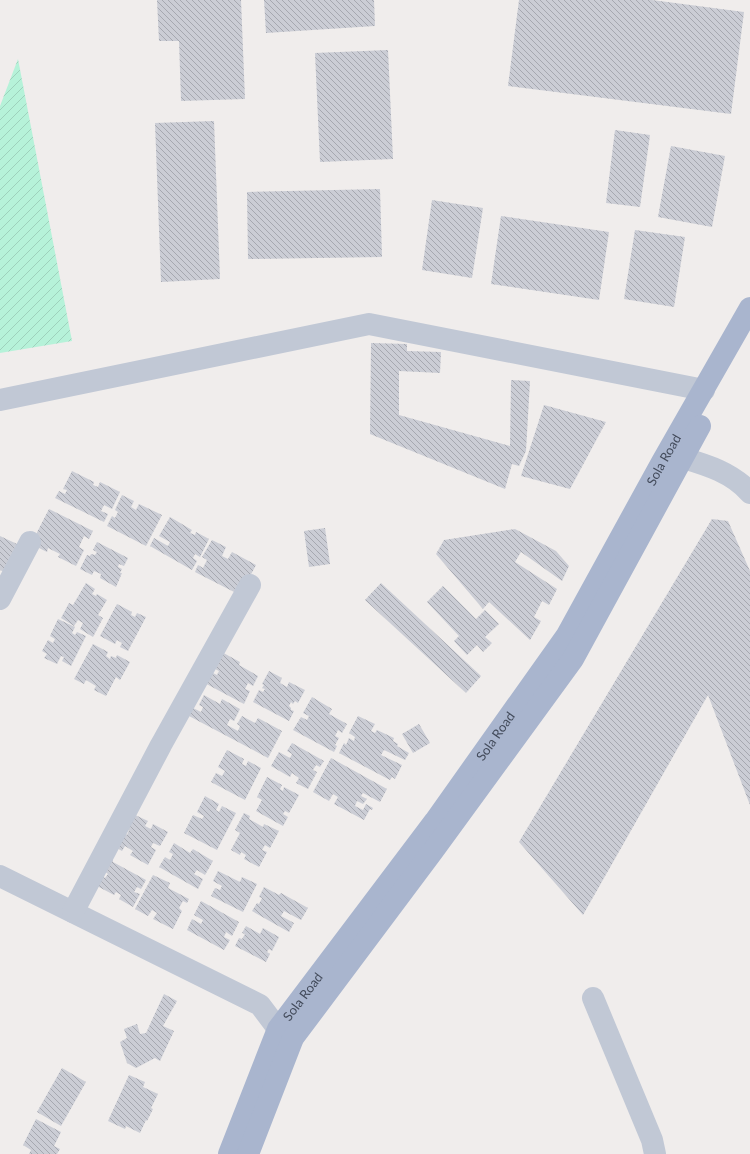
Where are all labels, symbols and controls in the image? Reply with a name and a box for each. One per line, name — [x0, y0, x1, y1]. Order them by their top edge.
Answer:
street label: Sola Road — [643, 431, 684, 488]
street label: Sola Road — [473, 709, 518, 764]
street label: Sola Road — [279, 969, 326, 1024]

